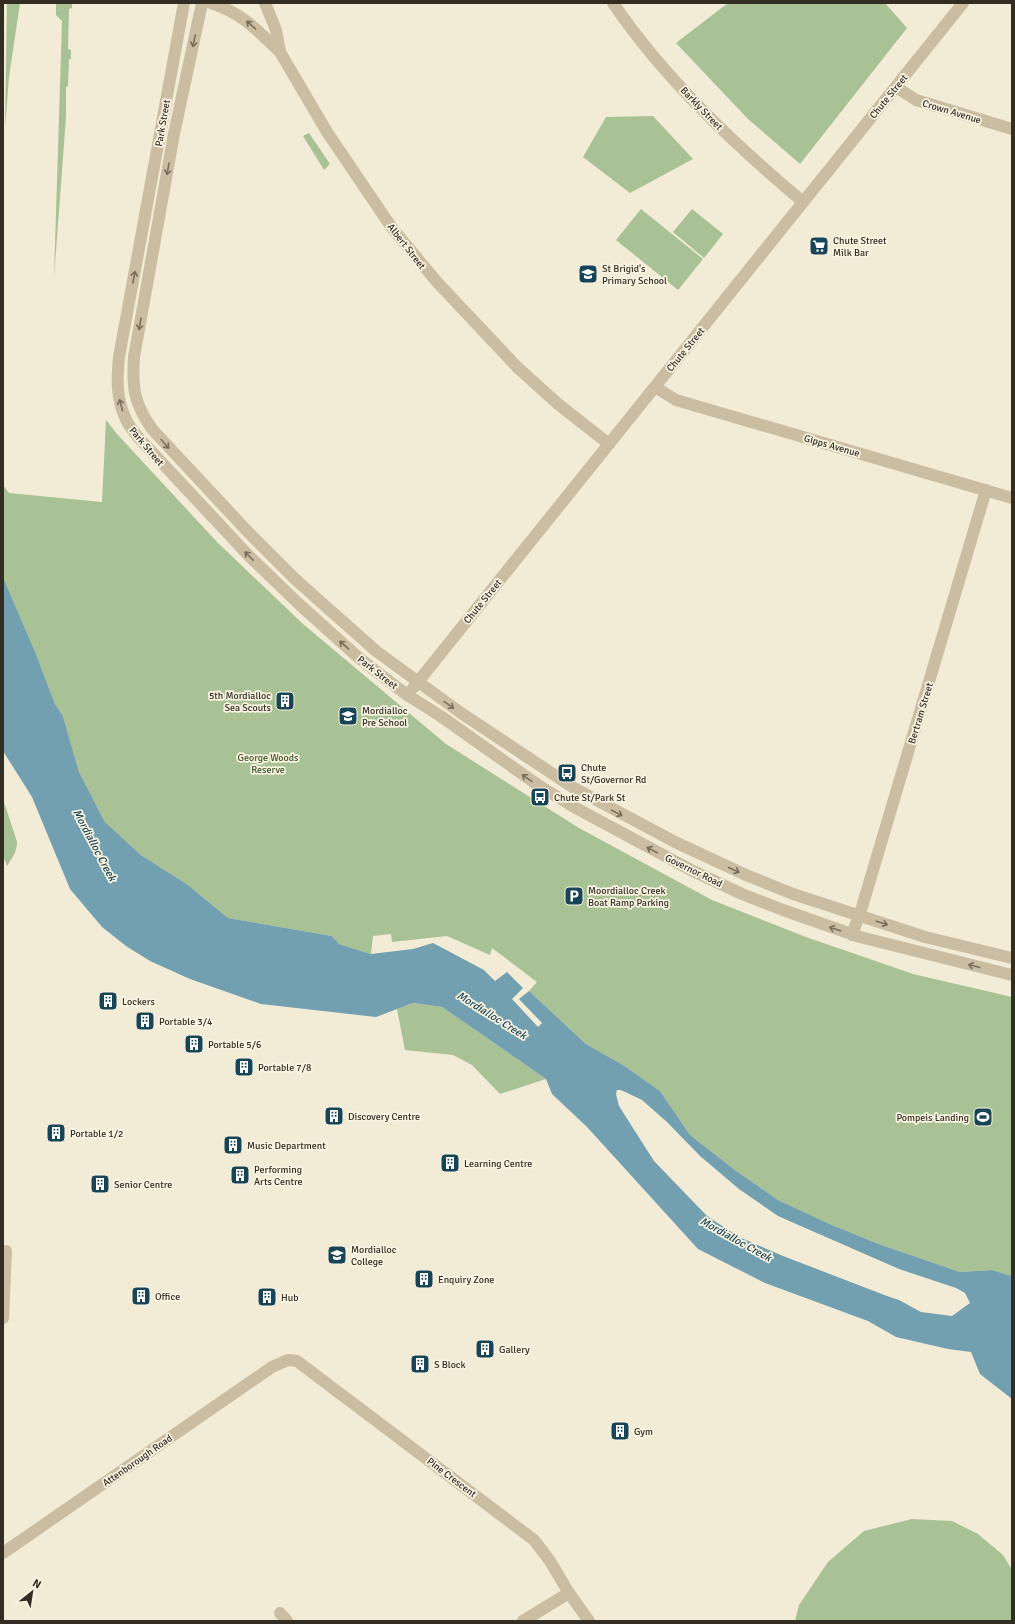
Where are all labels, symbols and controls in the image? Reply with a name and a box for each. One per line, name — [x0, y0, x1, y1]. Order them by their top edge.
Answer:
one-way arrow — [247, 21, 257, 30]
one-way arrow — [189, 34, 197, 47]
street label: Chute Street — [867, 72, 911, 121]
street label: Barkly Street — [678, 85, 725, 133]
street label: Crown Avenue — [921, 97, 983, 127]
street label: Park Street — [153, 98, 173, 148]
one-way arrow — [164, 162, 172, 175]
street label: Albert Street — [385, 221, 428, 272]
supermarket icon: Chute Street Milk Bar — [808, 235, 830, 257]
place label: Chute Street Milk Bar — [833, 235, 887, 259]
school or university icon: St Brigid's Primary School — [577, 263, 599, 285]
place label: St Brigid's Primary School — [602, 263, 667, 287]
one-way arrow — [131, 270, 139, 283]
one-way arrow — [136, 317, 144, 330]
street label: Chute Street — [664, 325, 708, 374]
one-way arrow — [117, 398, 124, 411]
street label: Park Street — [126, 425, 166, 469]
street label: Gipps Avenue — [802, 432, 861, 460]
one-way arrow — [161, 439, 170, 449]
one-way arrow — [244, 551, 254, 561]
street label: Chute Street — [461, 577, 505, 626]
one-way arrow — [339, 640, 349, 649]
street label: Park Street — [355, 653, 400, 692]
street label: Bertram Street — [906, 681, 936, 745]
place label: 5th Mordialloc Sea Scouts — [209, 690, 272, 714]
building icon: 5th Mordialloc Sea Scouts — [274, 690, 296, 712]
one-way arrow — [443, 701, 454, 709]
school or university icon: Mordialloc Pre School — [337, 705, 359, 727]
place label: Mordialloc Pre School — [362, 705, 408, 729]
park label: George Woods Reserve — [238, 752, 299, 776]
bus stop icon: Chute St/Governor Rd — [556, 762, 578, 784]
place label: Chute St/Governor Rd — [581, 762, 646, 786]
one-way arrow — [522, 773, 533, 782]
bus stop icon: Chute St/Park St — [529, 786, 551, 808]
place label: Chute St/Park St — [554, 792, 626, 804]
water label: Mordialloc Creek — [70, 807, 120, 885]
one-way arrow — [611, 809, 623, 817]
one-way arrow — [646, 845, 658, 853]
street label: Governor Road — [663, 852, 724, 890]
one-way arrow — [727, 867, 739, 874]
parking icon: Moordialloc Creek Boat Ramp Parking — [563, 885, 585, 907]
place label: Moordialloc Creek Boat Ramp Parking — [588, 885, 669, 909]
one-way arrow — [876, 920, 888, 928]
one-way arrow — [828, 925, 841, 932]
one-way arrow — [968, 961, 981, 969]
water label: Mordialloc Creek — [455, 989, 530, 1043]
building icon: Lockers — [97, 990, 119, 1012]
place label: Lockers — [122, 996, 155, 1008]
building icon: Portable 3/4 — [134, 1010, 156, 1032]
place label: Portable 3/4 — [159, 1016, 213, 1028]
building icon: Portable 5/6 — [183, 1033, 205, 1055]
place label: Portable 5/6 — [208, 1039, 261, 1051]
building icon: Portable 7/8 — [233, 1056, 255, 1078]
place label: Portable 7/8 — [258, 1062, 311, 1074]
building icon: Discovery Centre — [323, 1105, 345, 1127]
sports icon: Pompeis Landing — [972, 1106, 994, 1128]
place label: Discovery Centre — [348, 1111, 420, 1123]
place label: Pompeis Landing — [896, 1112, 969, 1124]
building icon: Portable 1/2 — [45, 1122, 67, 1144]
place label: Portable 1/2 — [70, 1128, 123, 1140]
building icon: Music Department — [222, 1134, 244, 1156]
place label: Music Department — [247, 1140, 326, 1152]
building icon: Learning Centre — [439, 1152, 461, 1174]
place label: Learning Centre — [464, 1158, 532, 1170]
building icon: Performing Arts Centre — [229, 1164, 251, 1186]
place label: Performing Arts Centre — [254, 1164, 303, 1188]
building icon: Senior Centre — [89, 1173, 111, 1195]
place label: Senior Centre — [114, 1179, 172, 1191]
water label: Mordialloc Creek — [698, 1214, 775, 1265]
school or university icon: Mordialloc College — [326, 1244, 348, 1266]
place label: Mordialloc College — [351, 1244, 397, 1268]
building icon: Enquiry Zone — [413, 1268, 435, 1290]
place label: Enquiry Zone — [438, 1274, 494, 1286]
building icon: Office — [130, 1285, 152, 1307]
building icon: Hub — [256, 1286, 278, 1308]
place label: Office — [155, 1291, 180, 1303]
place label: Hub — [281, 1292, 299, 1304]
building icon: Gallery — [474, 1338, 496, 1360]
place label: Gallery — [499, 1344, 530, 1356]
building icon: S Block — [409, 1353, 431, 1375]
place label: S Block — [434, 1359, 466, 1371]
building icon: Gym — [609, 1420, 631, 1442]
place label: Gym — [634, 1426, 653, 1438]
street label: Attenborough Road — [100, 1432, 175, 1489]
street label: Pine Crescent — [424, 1455, 479, 1501]
north arrow — [12, 1572, 52, 1612]
text: N — [30, 1576, 43, 1591]

